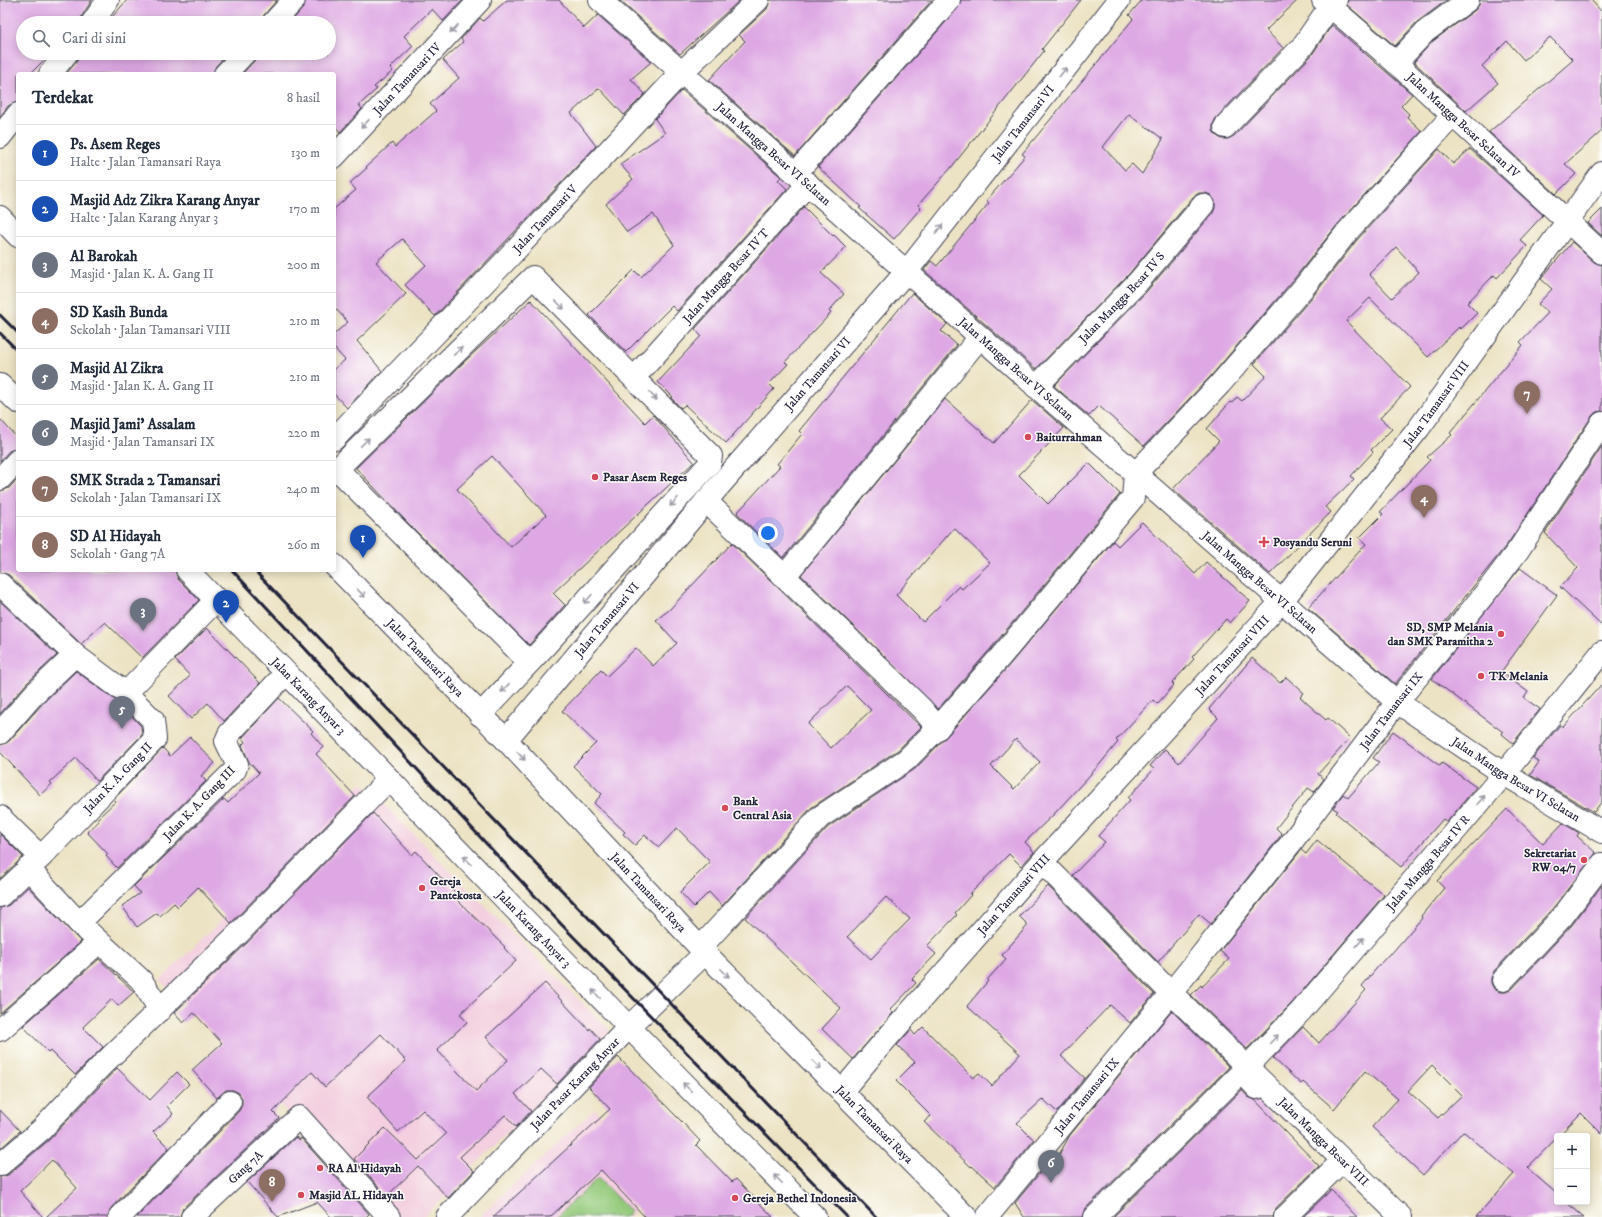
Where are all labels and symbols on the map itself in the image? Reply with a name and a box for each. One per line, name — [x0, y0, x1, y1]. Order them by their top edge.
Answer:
one-way arrow — [449, 23, 458, 34]
street label: Jalan Tamansari IV — [370, 40, 445, 119]
one-way arrow — [1058, 67, 1067, 78]
street label: Jalan Mangga Besar Selatan IV — [1403, 69, 1523, 181]
street label: Jalan Tamansari VI — [988, 82, 1058, 165]
street label: Jalan Mangga Besar VI Selatan — [712, 99, 834, 209]
one-way arrow — [360, 119, 370, 129]
street label: Jalan Tamansari V — [509, 182, 581, 257]
one-way arrow — [935, 224, 944, 235]
street label: Jalan Mangga Besar IV T — [679, 226, 772, 327]
street label: Jalan Mangga Besar IV S — [1075, 249, 1168, 347]
one-way arrow — [555, 300, 565, 310]
street label: Jalan Mangga Besar VI Selatan — [955, 314, 1077, 424]
street label: Jalan Tamansari VI — [781, 334, 854, 414]
one-way arrow — [453, 346, 463, 356]
street label: Jalan Tamansari VIII — [1400, 358, 1473, 451]
pin: 7 — [1514, 381, 1540, 414]
one-way arrow — [648, 391, 658, 401]
place label: Baiturrahman — [1036, 430, 1103, 445]
marker: Baiturrahman — [1023, 432, 1033, 442]
one-way arrow — [360, 437, 370, 447]
place label: Pasar Asem Reges — [603, 470, 687, 485]
marker: Pasar Asem Reges — [590, 472, 600, 482]
pin: 4 — [1411, 485, 1437, 518]
one-way arrow — [670, 497, 679, 508]
your location — [758, 523, 778, 543]
pin: 1 — [350, 525, 376, 558]
street label: Jalan Mangga Besar VI Selatan — [1198, 528, 1321, 637]
place label: Posyandu Seruni — [1273, 535, 1352, 550]
marker: Posyandu Seruni — [1258, 536, 1270, 548]
street label: Jalan Tamansari VI — [571, 580, 643, 661]
one-way arrow — [356, 588, 366, 598]
pin: 2 — [213, 590, 239, 623]
one-way arrow — [583, 594, 592, 604]
pin: 3 — [130, 598, 156, 631]
street label: Jalan Tamansari VIII — [1192, 613, 1273, 699]
street label: Jalan Tamansari Raya — [382, 615, 467, 701]
place label: SD, SMP Melania dan SMK Paramitha 2 — [1387, 620, 1494, 649]
marker: SD, SMP Melania dan SMK Paramitha 2 — [1496, 629, 1506, 639]
street label: Jalan Karang Anyar 3 — [267, 654, 349, 738]
street label: Jalan Tamansari IX — [1356, 669, 1426, 753]
place label: TK Melania — [1488, 669, 1549, 684]
marker: TK Melania — [1476, 671, 1486, 681]
one-way arrow — [500, 683, 510, 693]
pin: 5 — [109, 696, 135, 729]
street label: Jalan Mangga Besar VI Selatan — [1448, 734, 1583, 826]
street label: Jalan K. A. Gang II — [80, 739, 156, 817]
one-way arrow — [516, 751, 525, 761]
street label: Jalan K. A. Gang III — [159, 763, 239, 844]
place label: Bank Central Asia — [733, 794, 792, 823]
one-way arrow — [1476, 795, 1485, 806]
marker: Bank Central Asia — [720, 803, 730, 813]
street label: Jalan Mangga Besar IV R — [1383, 812, 1473, 915]
place label: Sekretariat RW 04/7 — [1524, 846, 1576, 875]
street label: Jalan Tamansari Raya — [606, 849, 690, 937]
street label: Jalan Tamansari VIII — [974, 851, 1053, 939]
one-way arrow — [462, 855, 472, 865]
marker: Sekretariat RW 04/7 — [1579, 855, 1589, 865]
place label: Gereja Pantekosta — [430, 874, 483, 903]
marker: Gereja Pantekosta — [417, 883, 427, 893]
street label: Jalan Karang Anyar 3 — [492, 887, 574, 971]
one-way arrow — [1355, 936, 1364, 947]
one-way arrow — [720, 968, 730, 978]
one-way arrow — [591, 989, 601, 999]
street label: Jalan Pasar Karang Anyar — [527, 1034, 623, 1134]
one-way arrow — [1269, 1034, 1278, 1044]
street label: Jalan Tamansari IX — [1051, 1055, 1123, 1138]
one-way arrow — [812, 1060, 822, 1070]
one-way arrow — [682, 1082, 692, 1092]
street label: Jalan Tamansari Raya — [832, 1082, 917, 1168]
street label: Jalan Mangga Besar VIII — [1274, 1094, 1372, 1189]
street label: Gang 7A — [225, 1147, 266, 1187]
pin: 6 — [1038, 1150, 1064, 1183]
place label: RA Al Hidayah — [328, 1161, 402, 1176]
marker: RA Al Hidayah — [315, 1163, 325, 1173]
pin: 8 — [259, 1169, 285, 1202]
one-way arrow — [773, 1174, 783, 1184]
place label: Masjid AL Hidayah — [309, 1188, 404, 1203]
marker: Masjid AL Hidayah — [296, 1190, 306, 1200]
place label: Gereja Bethel Indonesia — [743, 1191, 857, 1206]
marker: Gereja Bethel Indonesia — [730, 1193, 740, 1203]

